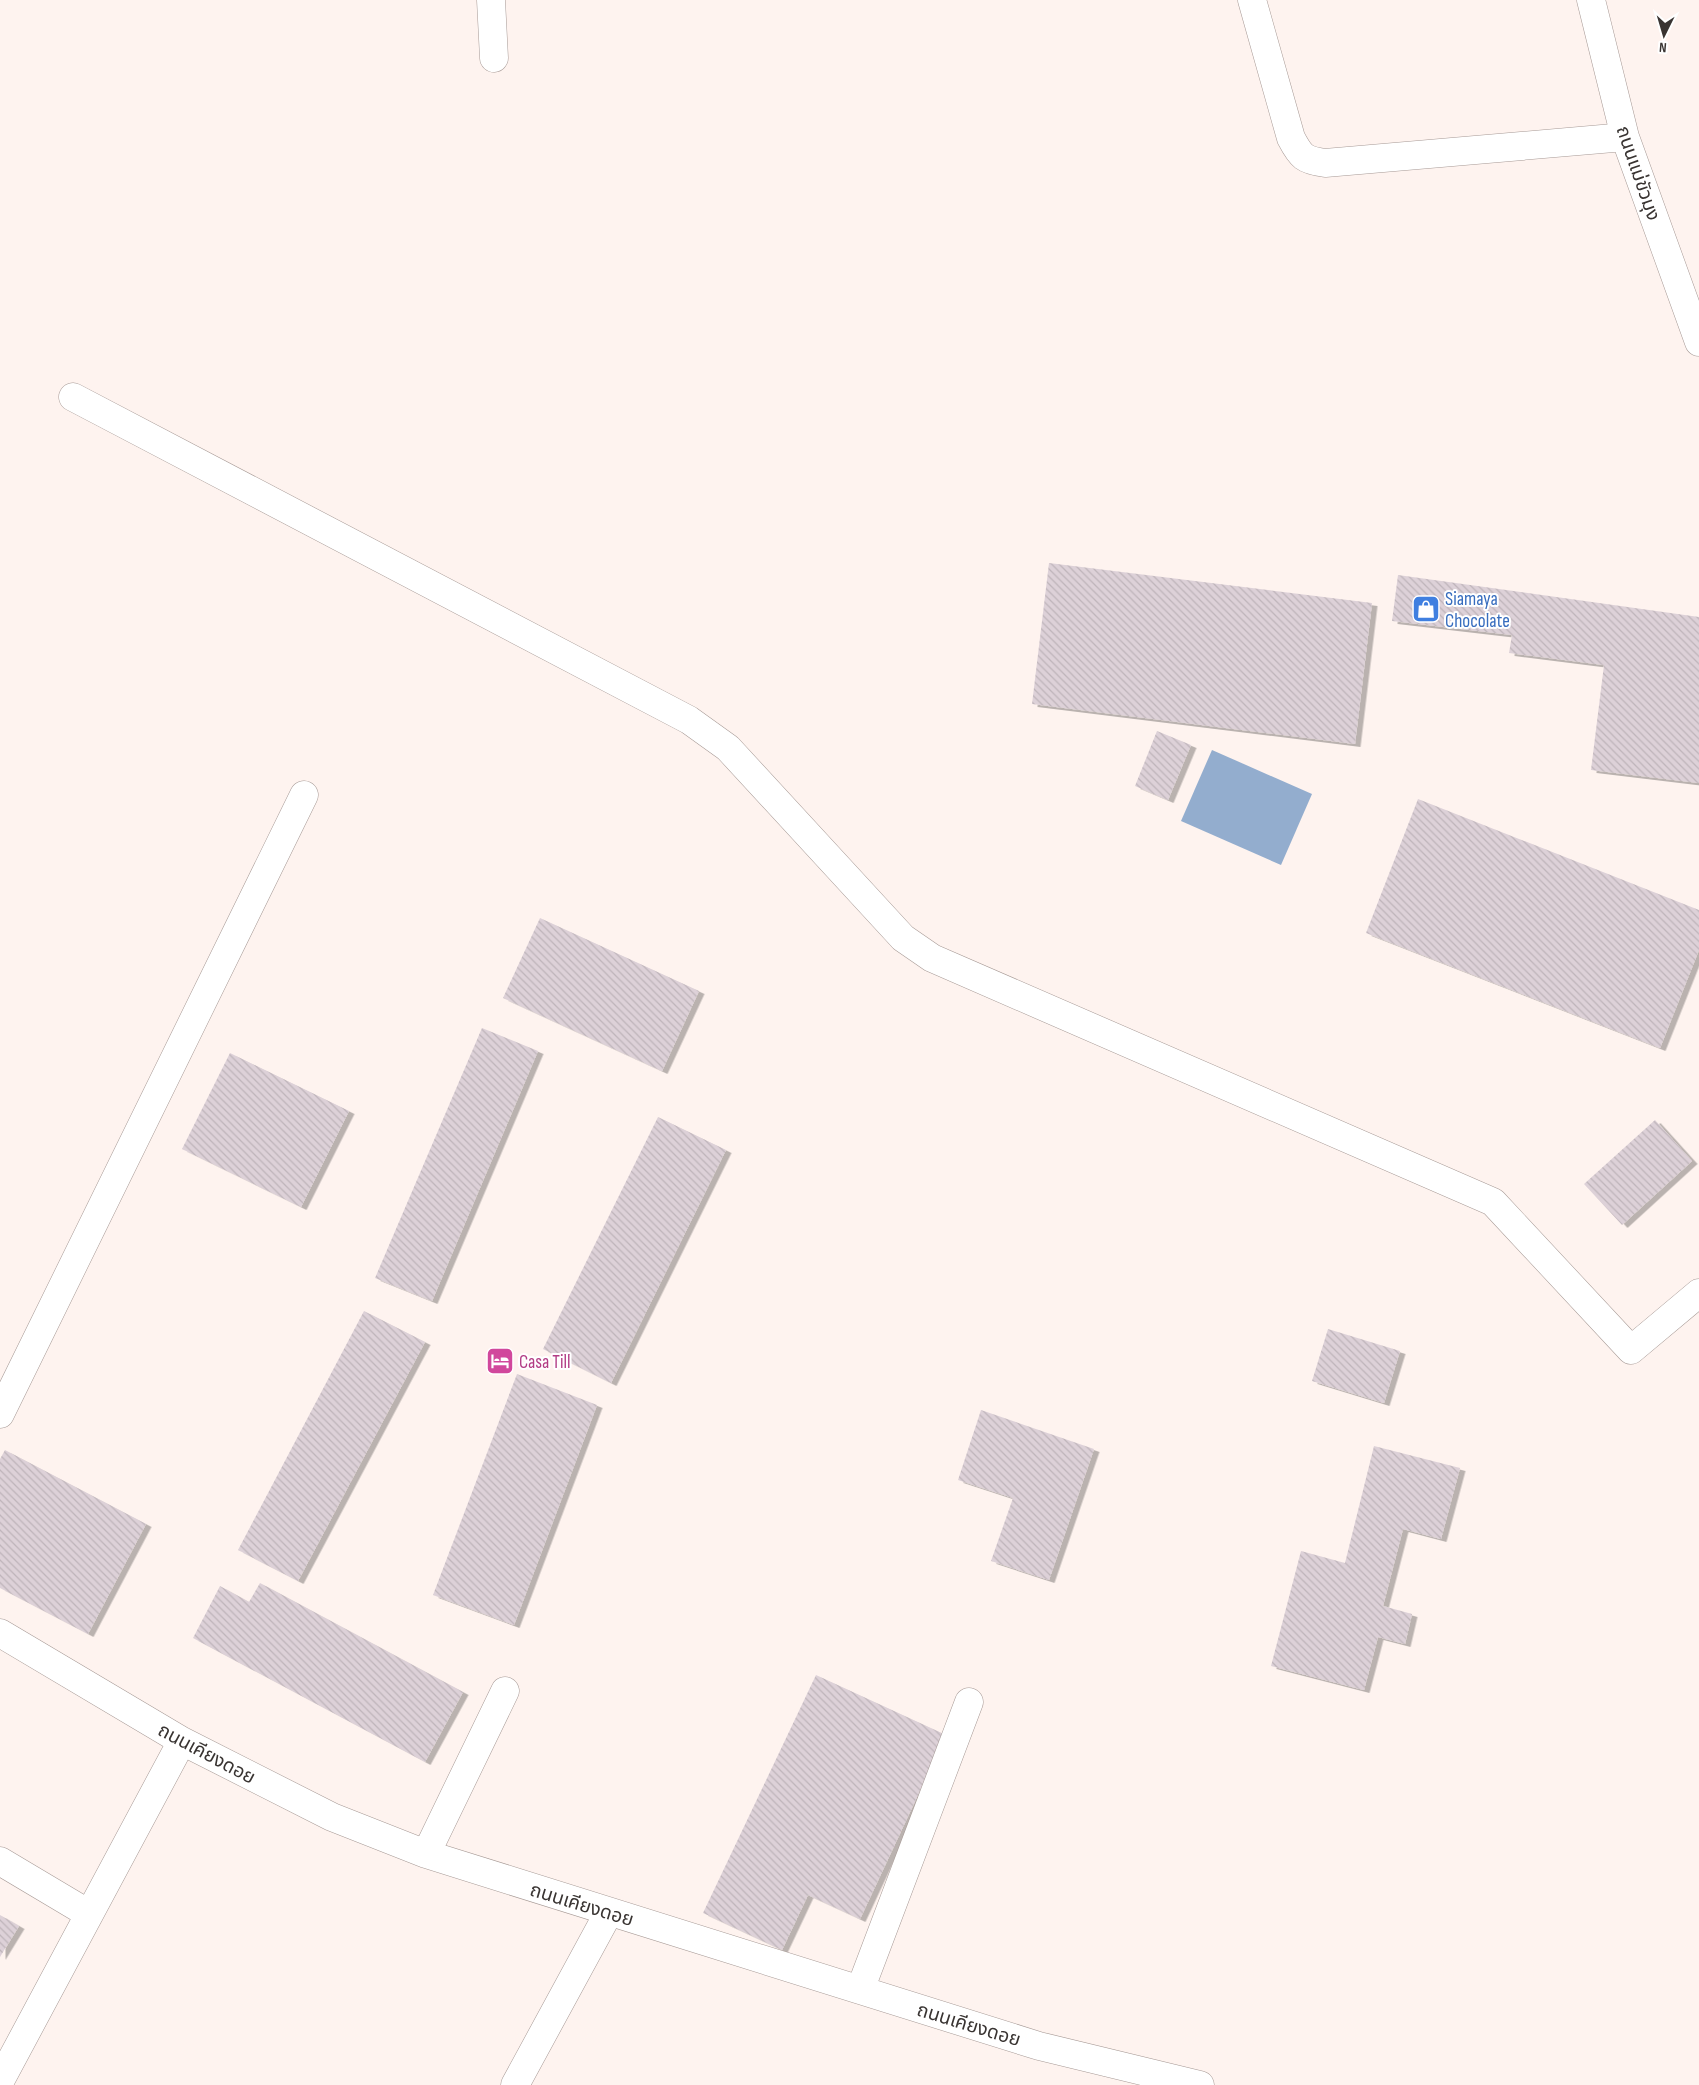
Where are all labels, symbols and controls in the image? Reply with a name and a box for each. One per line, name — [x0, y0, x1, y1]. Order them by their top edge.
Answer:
north arrow — [1639, 10, 1689, 60]
text: N — [1658, 39, 1667, 56]
street label: ถนนแม่ขัวมุง — [1611, 123, 1665, 224]
place label: Siamaya Chocolate — [1445, 588, 1510, 633]
shop icon: Siamaya Chocolate — [1411, 594, 1441, 624]
hotel icon: Casa Till — [485, 1346, 515, 1376]
place label: Casa Till — [519, 1351, 571, 1374]
street label: ถนนเคียงดอย — [154, 1719, 259, 1790]
street label: ถนนเคียงดอย — [527, 1879, 636, 1932]
street label: ถนนเคียงดอย — [914, 1999, 1023, 2052]

